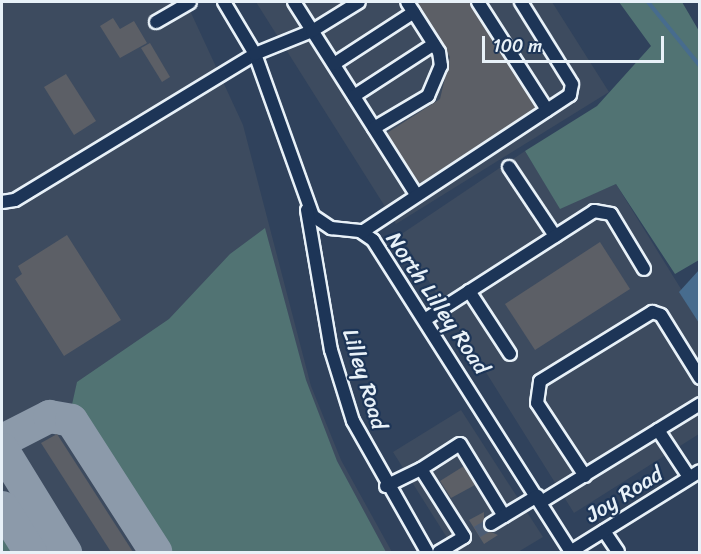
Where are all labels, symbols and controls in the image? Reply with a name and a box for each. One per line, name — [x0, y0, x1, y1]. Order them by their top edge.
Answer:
scale bar — [485, 24, 666, 62]
text: 100 m — [493, 30, 542, 62]
street label: North Lilley Road — [380, 227, 496, 379]
street label: Lilley Road — [337, 325, 393, 433]
street label: Joy Road — [581, 460, 667, 528]

